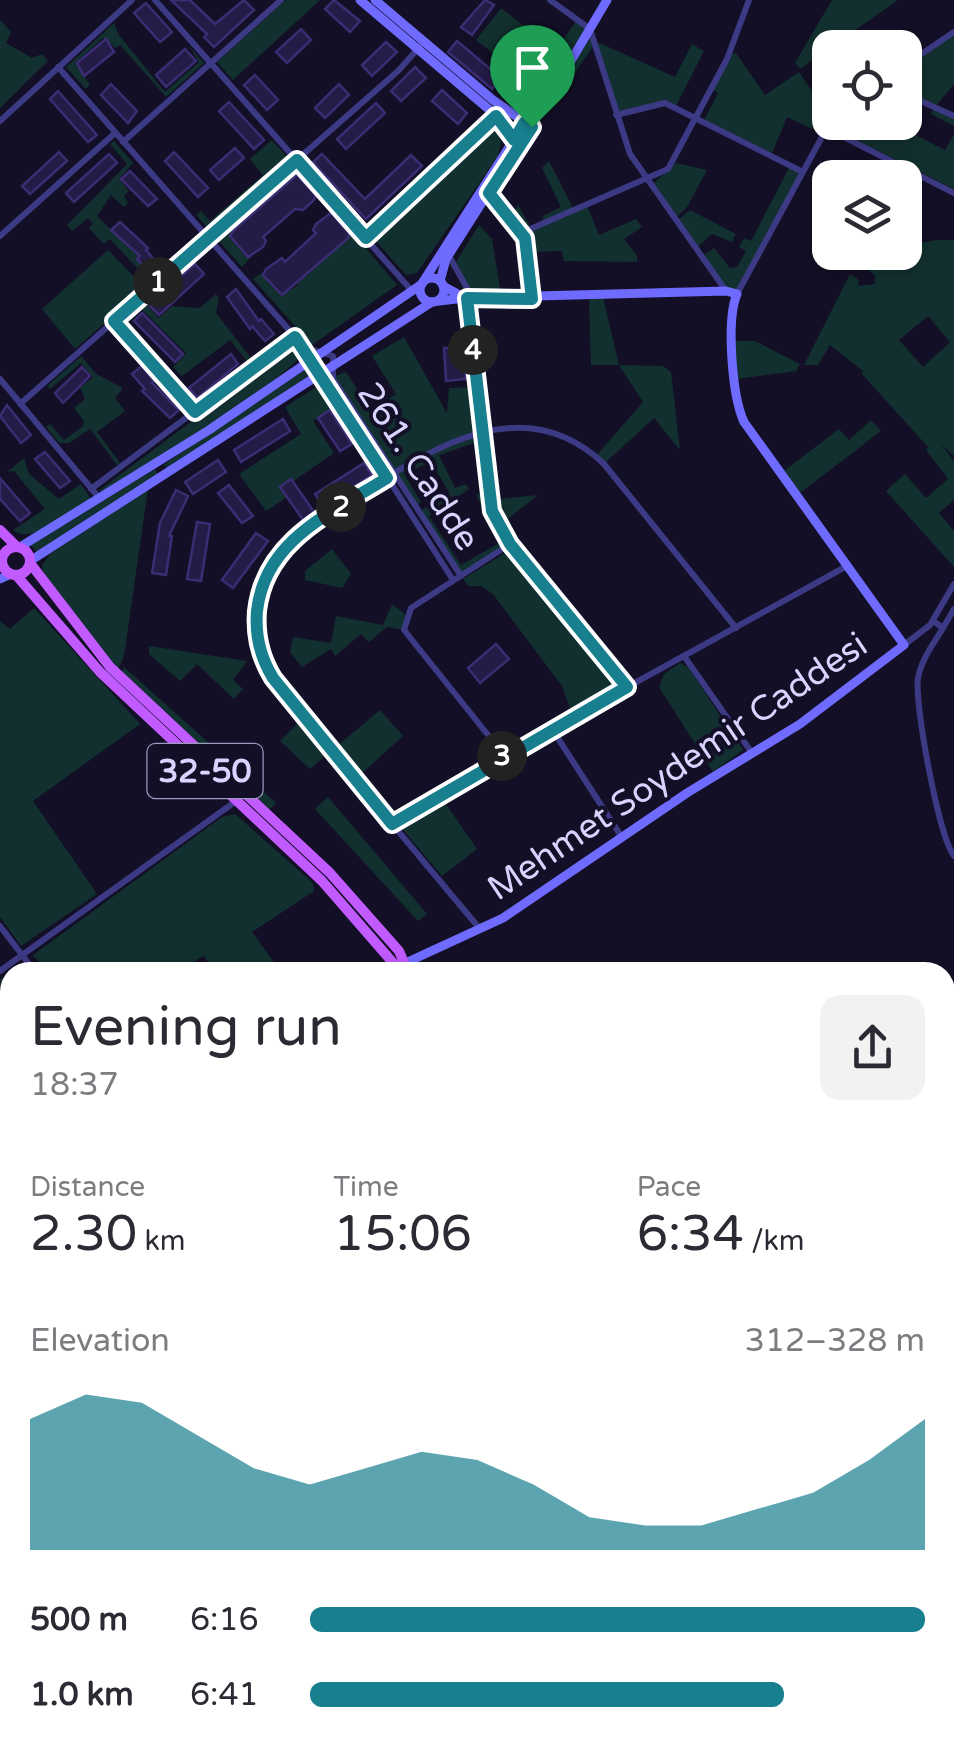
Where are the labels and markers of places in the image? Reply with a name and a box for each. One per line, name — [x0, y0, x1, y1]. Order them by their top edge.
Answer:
pin — [490, 25, 575, 128]
pin: 1 — [133, 257, 183, 307]
pin: 4 — [448, 325, 498, 375]
pin: 2 — [316, 482, 366, 532]
pin: 3 — [477, 731, 527, 781]

